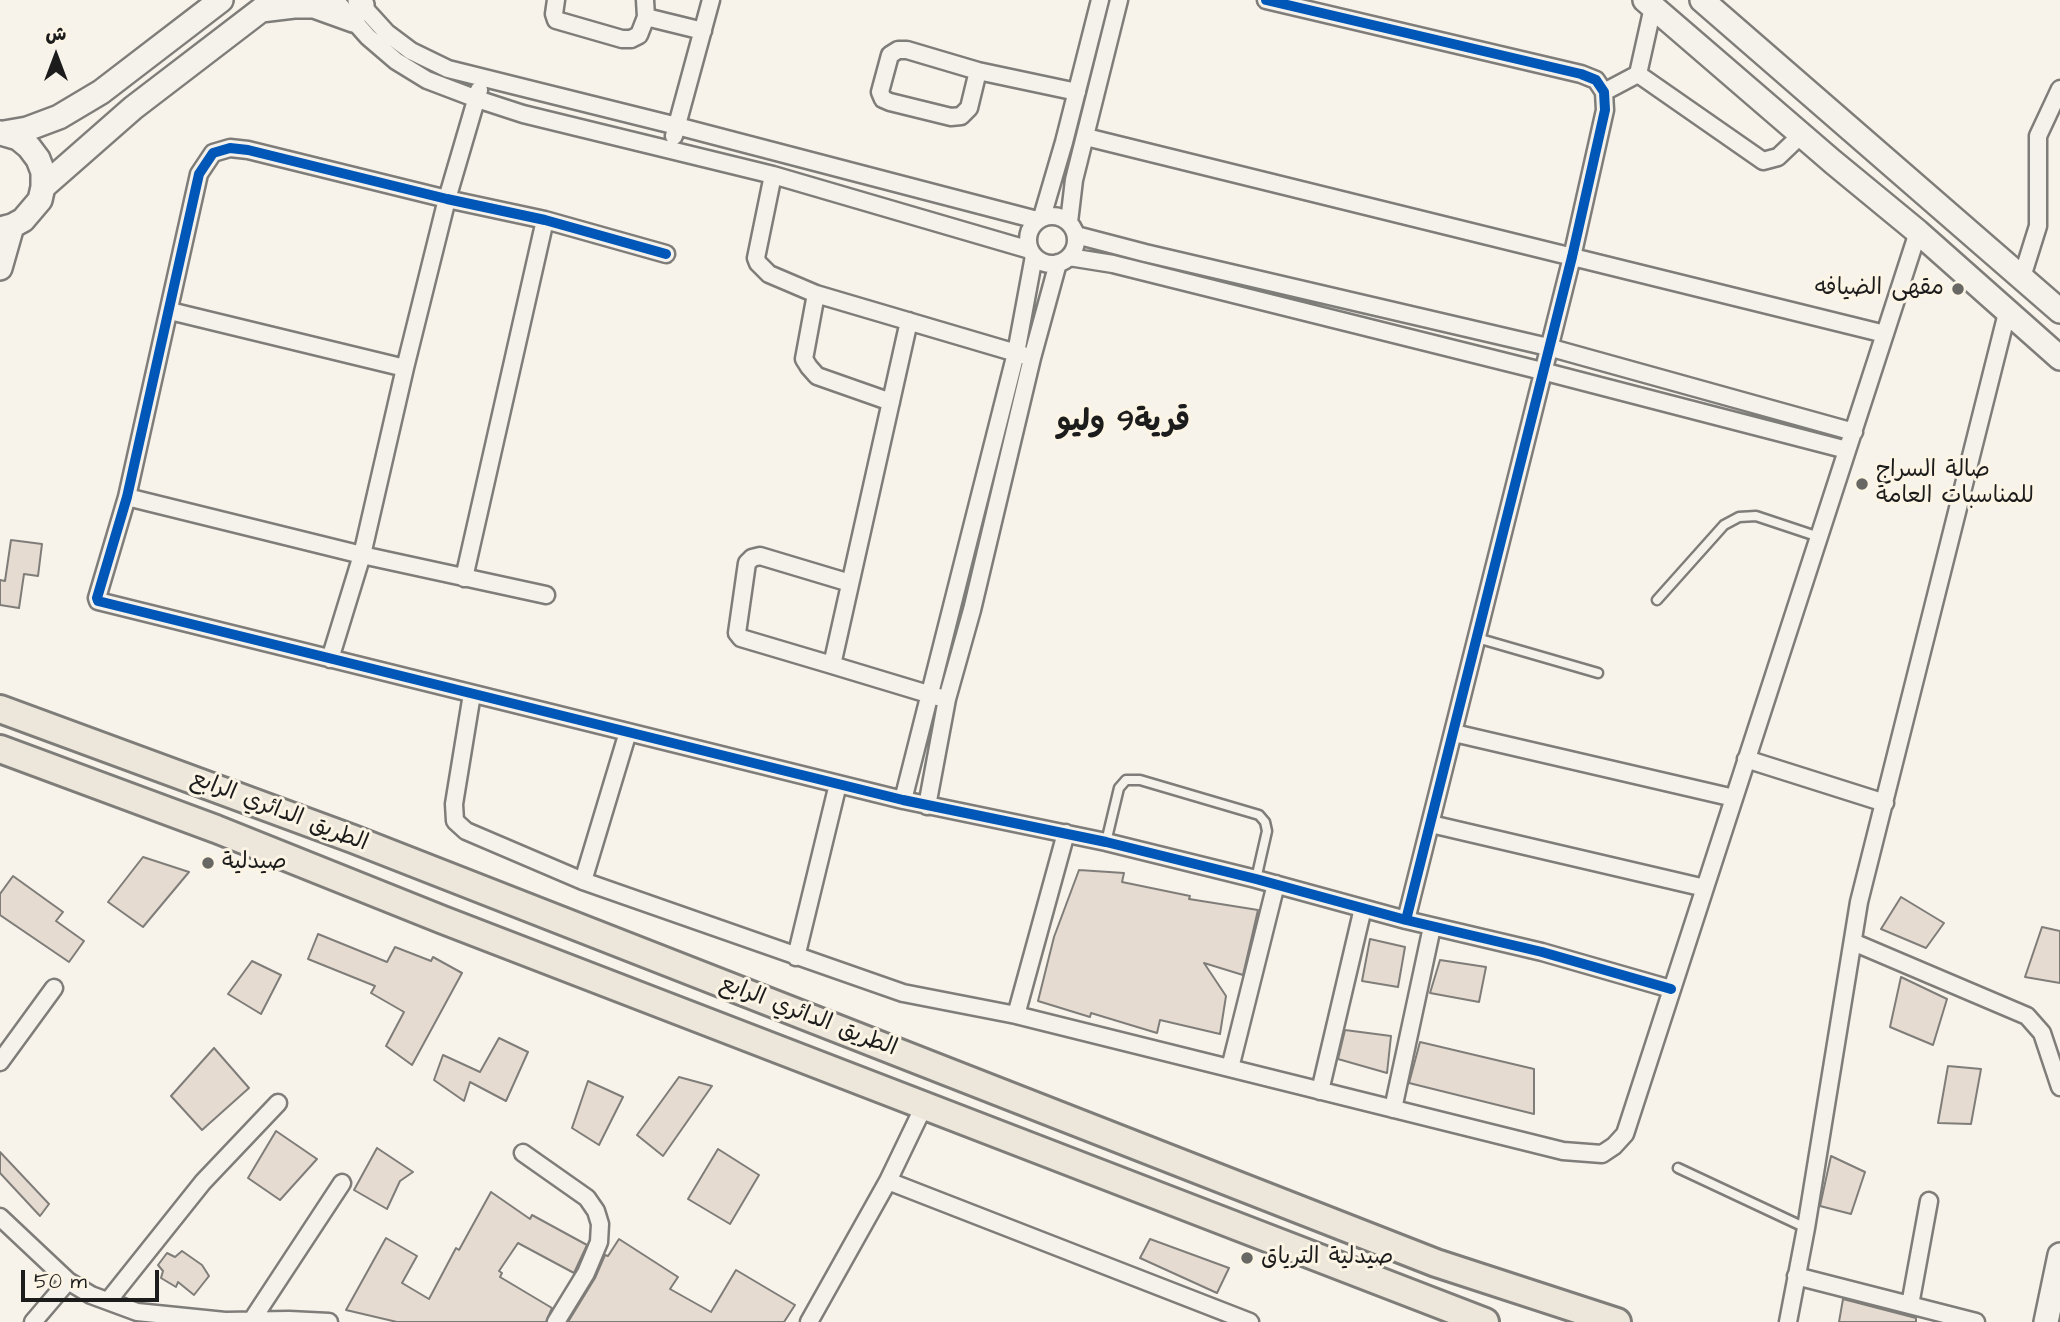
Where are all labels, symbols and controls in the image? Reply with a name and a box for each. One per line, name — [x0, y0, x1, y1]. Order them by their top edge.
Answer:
north arrow — [21, 21, 91, 91]
text: ش — [46, 21, 66, 48]
place label: مقهى الضيافه — [1815, 275, 1944, 303]
marker: مقهى الضيافه — [1950, 281, 1966, 297]
district label: قرية9 وليو — [1056, 406, 1190, 442]
place label: صالة السراج للمناسبات العامة — [1876, 457, 2034, 511]
marker: صالة السراج للمناسبات العامة — [1854, 476, 1870, 492]
street label: الطريق الدائري الرابع — [187, 766, 371, 858]
place label: صيدلية — [222, 849, 287, 877]
marker: صيدلية — [200, 855, 216, 871]
street label: الطريق الدائري الرابع — [716, 971, 900, 1063]
place label: صيدلية الترياق — [1261, 1244, 1393, 1272]
marker: صيدلية الترياق — [1239, 1250, 1255, 1266]
scale bar — [24, 1256, 163, 1300]
text: 50 m — [34, 1267, 87, 1296]

